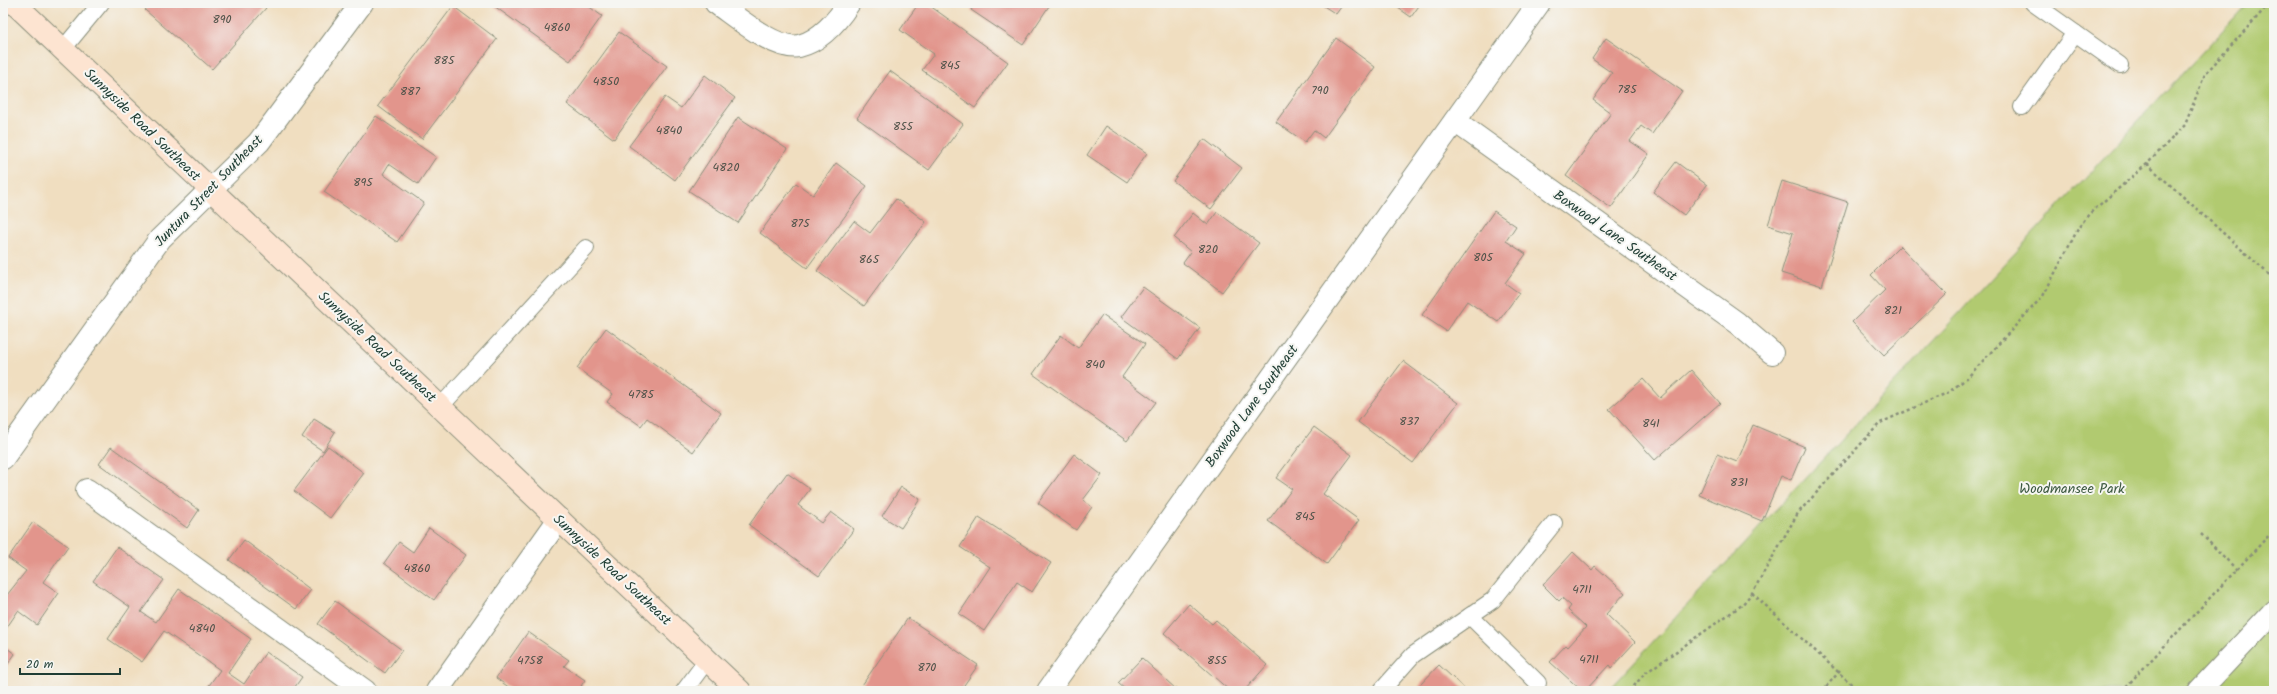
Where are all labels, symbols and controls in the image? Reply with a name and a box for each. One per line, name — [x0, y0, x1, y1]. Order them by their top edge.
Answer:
house number: 890 — [212, 10, 232, 29]
house number: 4860 — [544, 18, 570, 37]
house number: 885 — [434, 51, 456, 70]
house number: 845 — [940, 56, 962, 75]
street label: Sunnyside Road Southeast — [79, 63, 206, 187]
house number: 4850 — [593, 72, 619, 91]
house number: 785 — [1617, 80, 1638, 99]
house number: 790 — [1311, 81, 1329, 100]
house number: 887 — [400, 82, 420, 101]
house number: 855 — [893, 117, 915, 136]
house number: 4840 — [656, 121, 682, 140]
street label: Juntura Street Southeast — [150, 130, 269, 252]
house number: 4820 — [713, 158, 739, 177]
house number: 895 — [353, 173, 374, 192]
street label: Boxwood Lane Southeast — [1548, 185, 1682, 288]
house number: 875 — [790, 214, 811, 233]
house number: 820 — [1198, 240, 1218, 259]
house number: 805 — [1473, 248, 1494, 267]
house number: 865 — [859, 250, 881, 269]
street label: Sunnyside Road Southeast — [313, 286, 442, 408]
house number: 821 — [1884, 301, 1902, 320]
street label: Boxwood Lane Southeast — [1200, 340, 1305, 472]
house number: 840 — [1085, 355, 1105, 374]
house number: 4785 — [628, 385, 655, 404]
house number: 837 — [1399, 412, 1419, 431]
house number: 841 — [1642, 414, 1660, 433]
house number: 831 — [1730, 473, 1748, 492]
park label: Woodmansee Park — [2019, 478, 2125, 500]
house number: 845 — [1295, 507, 1317, 526]
street label: Sunnyside Road Southeast — [548, 509, 677, 631]
house number: 4860 — [404, 559, 430, 578]
house number: 4711 — [1572, 580, 1592, 599]
house number: 4840 — [189, 619, 215, 638]
scale bar — [20, 650, 120, 676]
house number: 4711 — [1579, 650, 1599, 669]
house number: 4758 — [517, 651, 544, 670]
house number: 855 — [1207, 651, 1229, 670]
text: 20 m — [26, 655, 54, 674]
house number: 870 — [918, 658, 936, 677]

